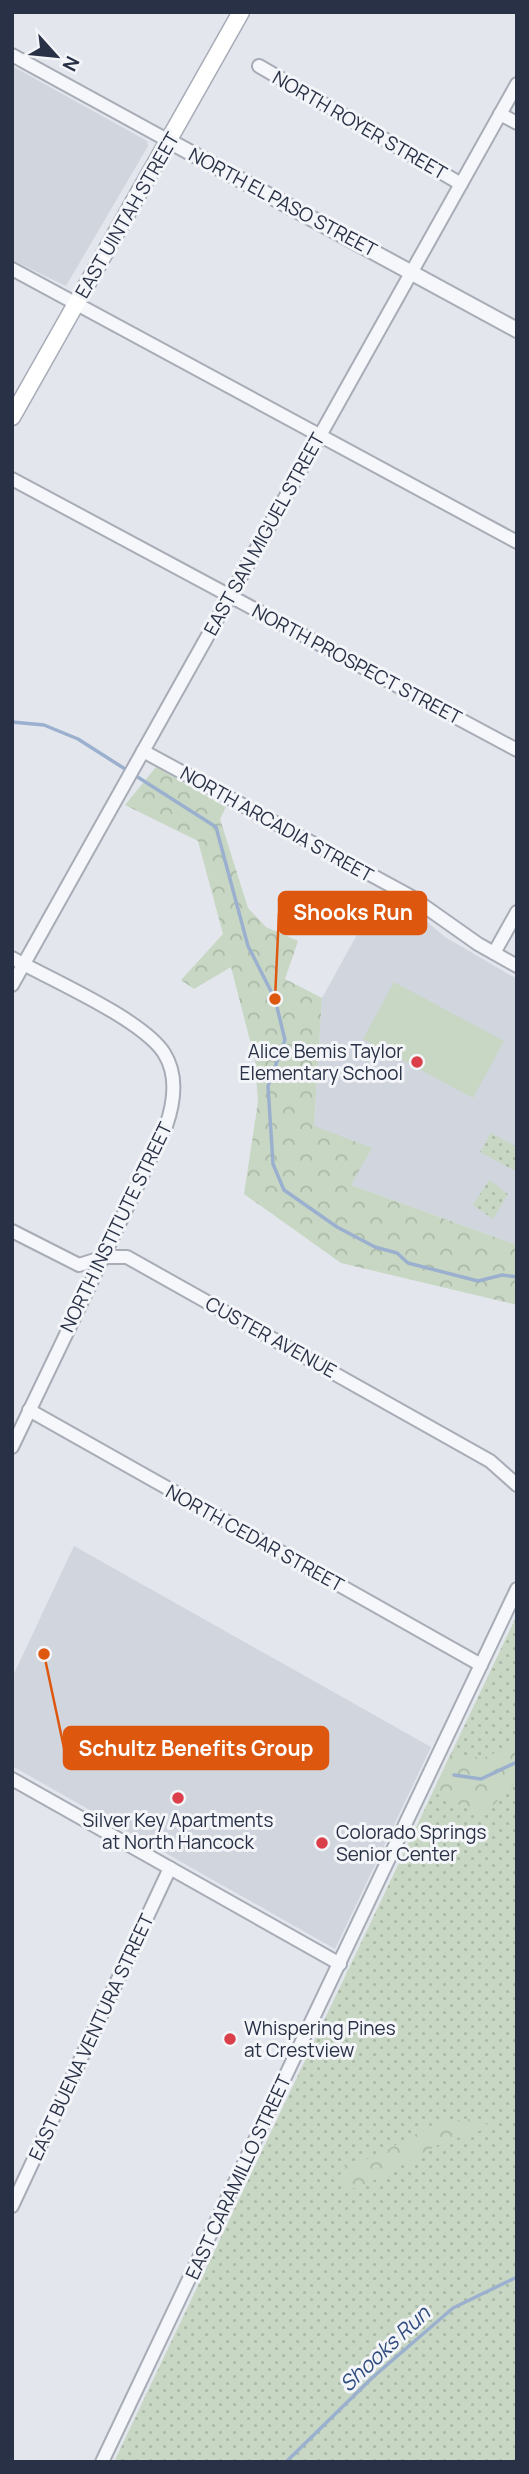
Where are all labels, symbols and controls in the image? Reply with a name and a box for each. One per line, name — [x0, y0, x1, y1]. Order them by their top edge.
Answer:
north arrow — [21, 21, 91, 91]
text: N — [56, 52, 86, 76]
street label: NORTH ROYER STREET — [268, 64, 452, 186]
street label: EAST UINTAH STREET — [69, 127, 185, 303]
street label: NORTH EL PASO STREET — [184, 141, 382, 263]
street label: EAST SAN MIGUEL STREET — [197, 427, 331, 640]
street label: NORTH PROSPECT STREET — [248, 598, 467, 731]
street label: NORTH ARCADIA STREET — [176, 760, 379, 888]
callout: Shooks Run — [279, 892, 426, 934]
text: Shooks Run — [293, 898, 413, 926]
place label: Alice Bemis Taylor Elementary School — [240, 1038, 403, 1086]
marker: Alice Bemis Taylor Elementary School — [409, 1054, 425, 1070]
street label: NORTH INSTITUTE STREET — [54, 1117, 178, 1336]
street label: CUSTER AVENUE — [201, 1290, 341, 1384]
street label: NORTH CEDAR STREET — [161, 1478, 349, 1598]
callout: Schultz Benefits Group — [64, 1727, 328, 1769]
text: Schultz Benefits Group — [78, 1734, 314, 1762]
marker: Silver Key Apartments at North Hancock — [170, 1790, 186, 1806]
place label: Silver Key Apartments at North Hancock — [83, 1807, 273, 1855]
place label: Colorado Springs Senior Center — [336, 1819, 487, 1867]
marker: Colorado Springs Senior Center — [314, 1835, 330, 1851]
street label: EAST BUENA VENTURA STREET — [22, 1909, 160, 2164]
place label: Whispering Pines at Crestview — [244, 2015, 396, 2063]
marker: Whispering Pines at Crestview — [222, 2031, 238, 2047]
street label: EAST CARAMILLO STREET — [179, 2070, 297, 2284]
water label: Shooks Run — [333, 2298, 437, 2397]

